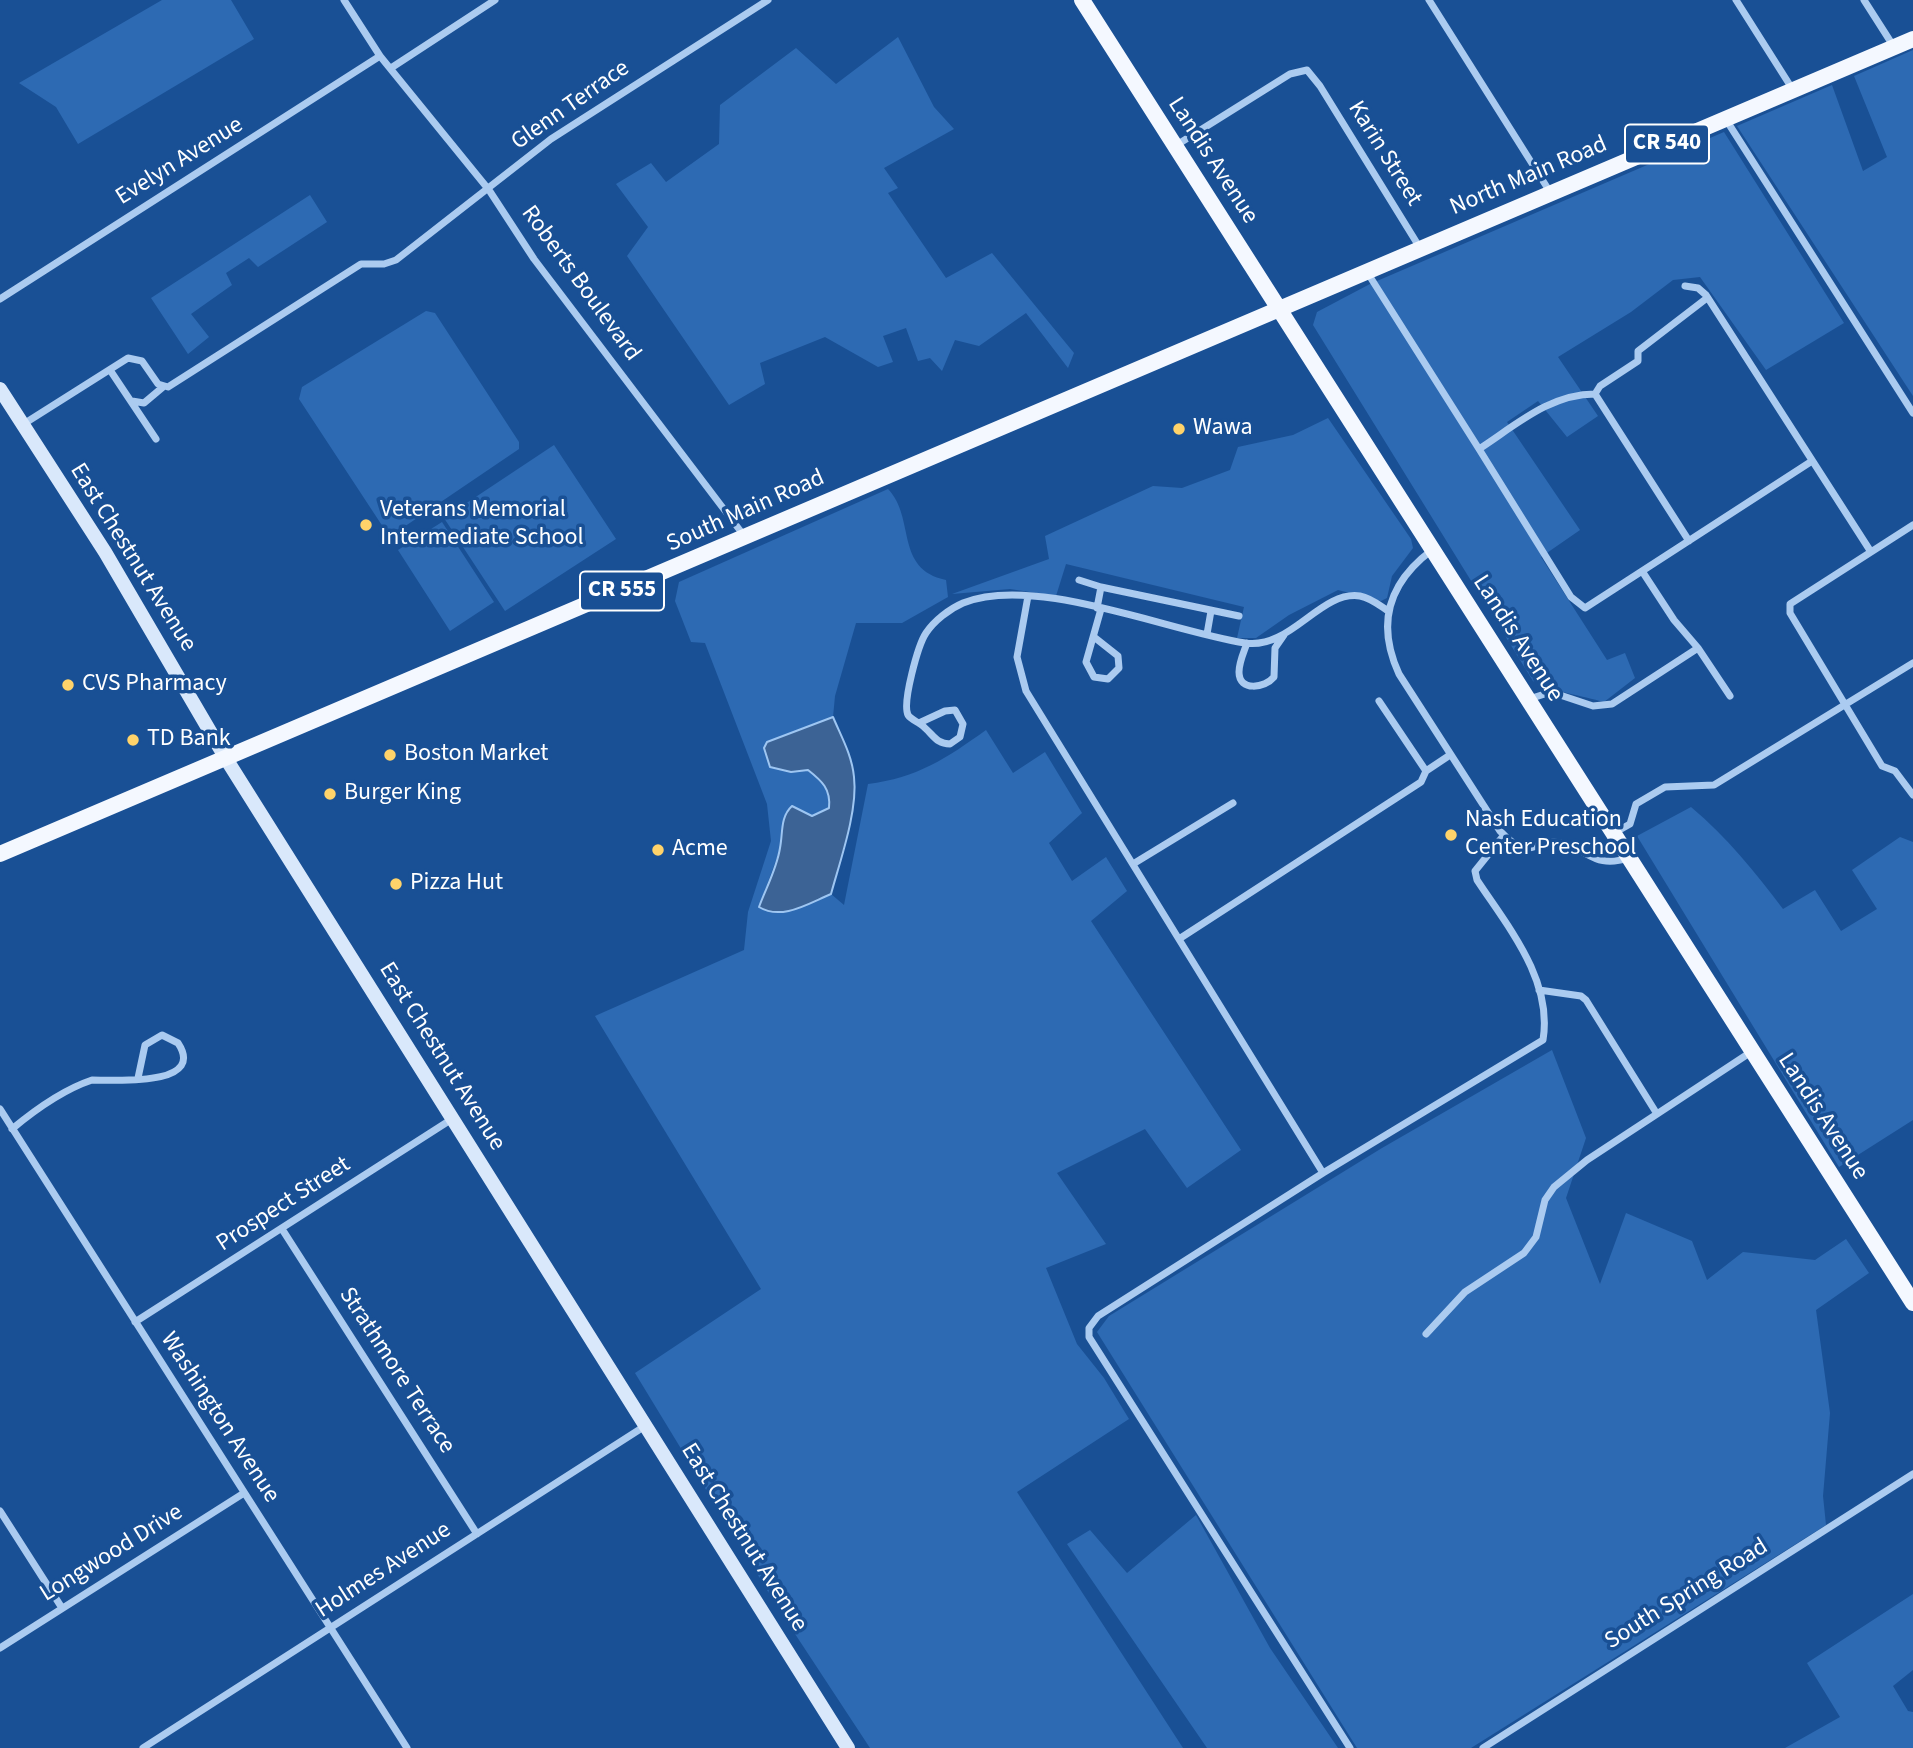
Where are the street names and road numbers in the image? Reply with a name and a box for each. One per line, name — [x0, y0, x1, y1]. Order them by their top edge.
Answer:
street label: Glenn Terrace — [506, 55, 636, 157]
street label: Landis Avenue — [1160, 92, 1264, 230]
street label: Karin Street — [1340, 96, 1428, 212]
street label: Evelyn Avenue — [111, 111, 249, 213]
road number: CR 540 — [1625, 125, 1709, 164]
street label: North Main Road — [1446, 131, 1612, 223]
street label: Roberts Boulevard — [514, 201, 646, 367]
street label: East Chestnut Avenue — [62, 459, 202, 657]
street label: South Main Road — [663, 464, 829, 560]
street label: Landis Avenue — [1465, 570, 1569, 708]
road number: CR 555 — [580, 572, 664, 610]
street label: East Chestnut Avenue — [371, 958, 511, 1156]
street label: Landis Avenue — [1770, 1048, 1874, 1186]
street label: Prospect Street — [212, 1151, 356, 1259]
street label: Strathmore Terrace — [332, 1282, 460, 1460]
street label: Washington Avenue — [153, 1327, 285, 1509]
street label: East Chestnut Avenue — [673, 1439, 813, 1637]
street label: Longwood Drive — [35, 1499, 189, 1609]
street label: Holmes Avenue — [311, 1517, 457, 1625]
street label: South Spring Road — [1600, 1533, 1774, 1657]

